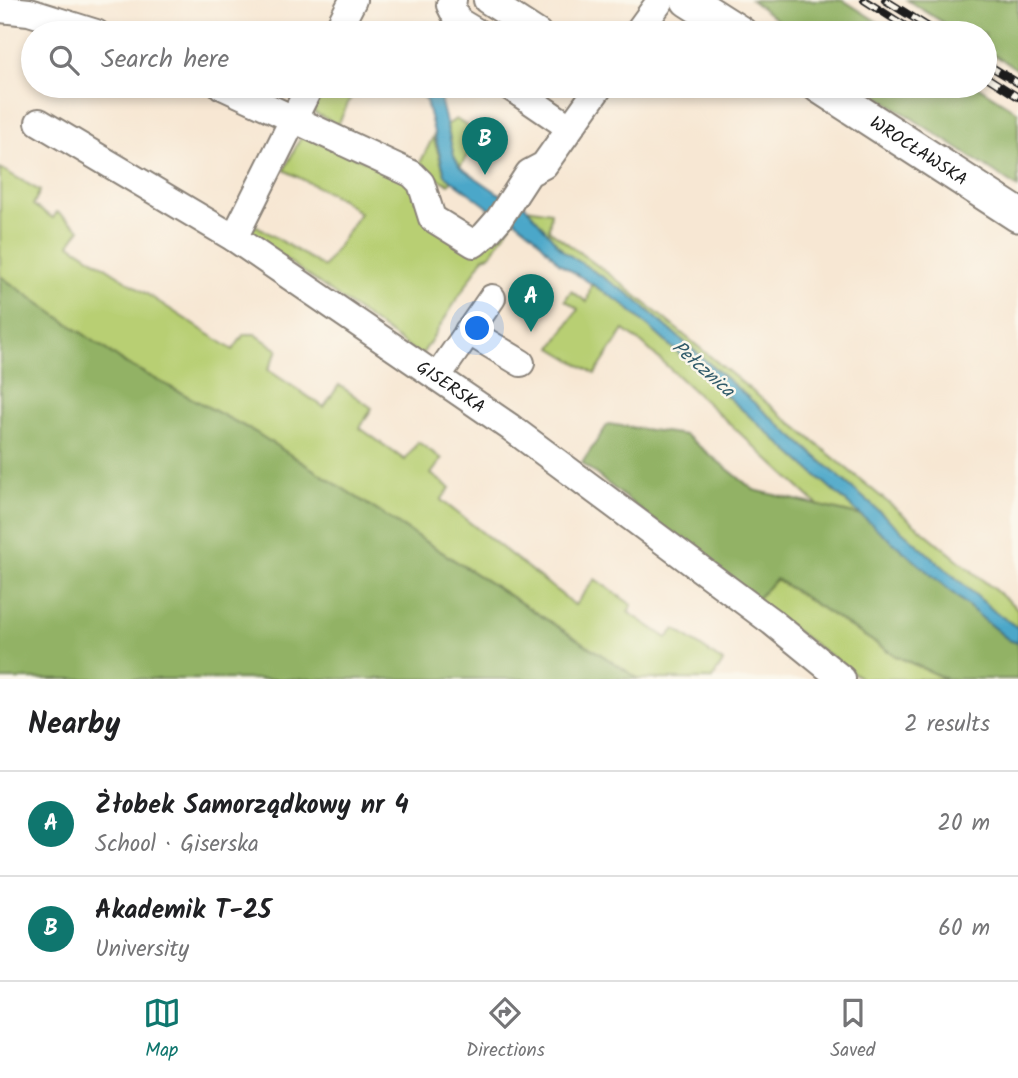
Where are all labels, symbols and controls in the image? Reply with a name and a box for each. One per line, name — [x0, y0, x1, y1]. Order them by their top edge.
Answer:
search box — [21, 21, 997, 98]
text: Search here — [101, 39, 229, 81]
icon: search — [45, 41, 83, 79]
street label: WROCŁAWSKA — [863, 109, 973, 195]
pin: B — [462, 117, 508, 175]
pin: A — [508, 274, 554, 332]
your location — [460, 311, 494, 345]
water label: Pełcznica — [665, 334, 741, 406]
street label: GISERSKA — [410, 354, 491, 422]
text: Nearby — [28, 701, 120, 749]
text: 2 results — [904, 707, 990, 743]
text: Żłobek Samorządkowy nr 4 — [95, 785, 409, 827]
text: A — [44, 806, 58, 842]
text: 20 m — [938, 806, 990, 842]
text: School · Giserska — [95, 827, 259, 863]
text: Akademik T-25 — [95, 890, 271, 932]
text: B — [44, 911, 58, 947]
text: 60 m — [938, 911, 990, 947]
text: University — [95, 932, 189, 968]
tab: Map — [143, 994, 181, 1066]
tab: Directions — [466, 994, 545, 1066]
tab: Saved — [830, 994, 875, 1066]

